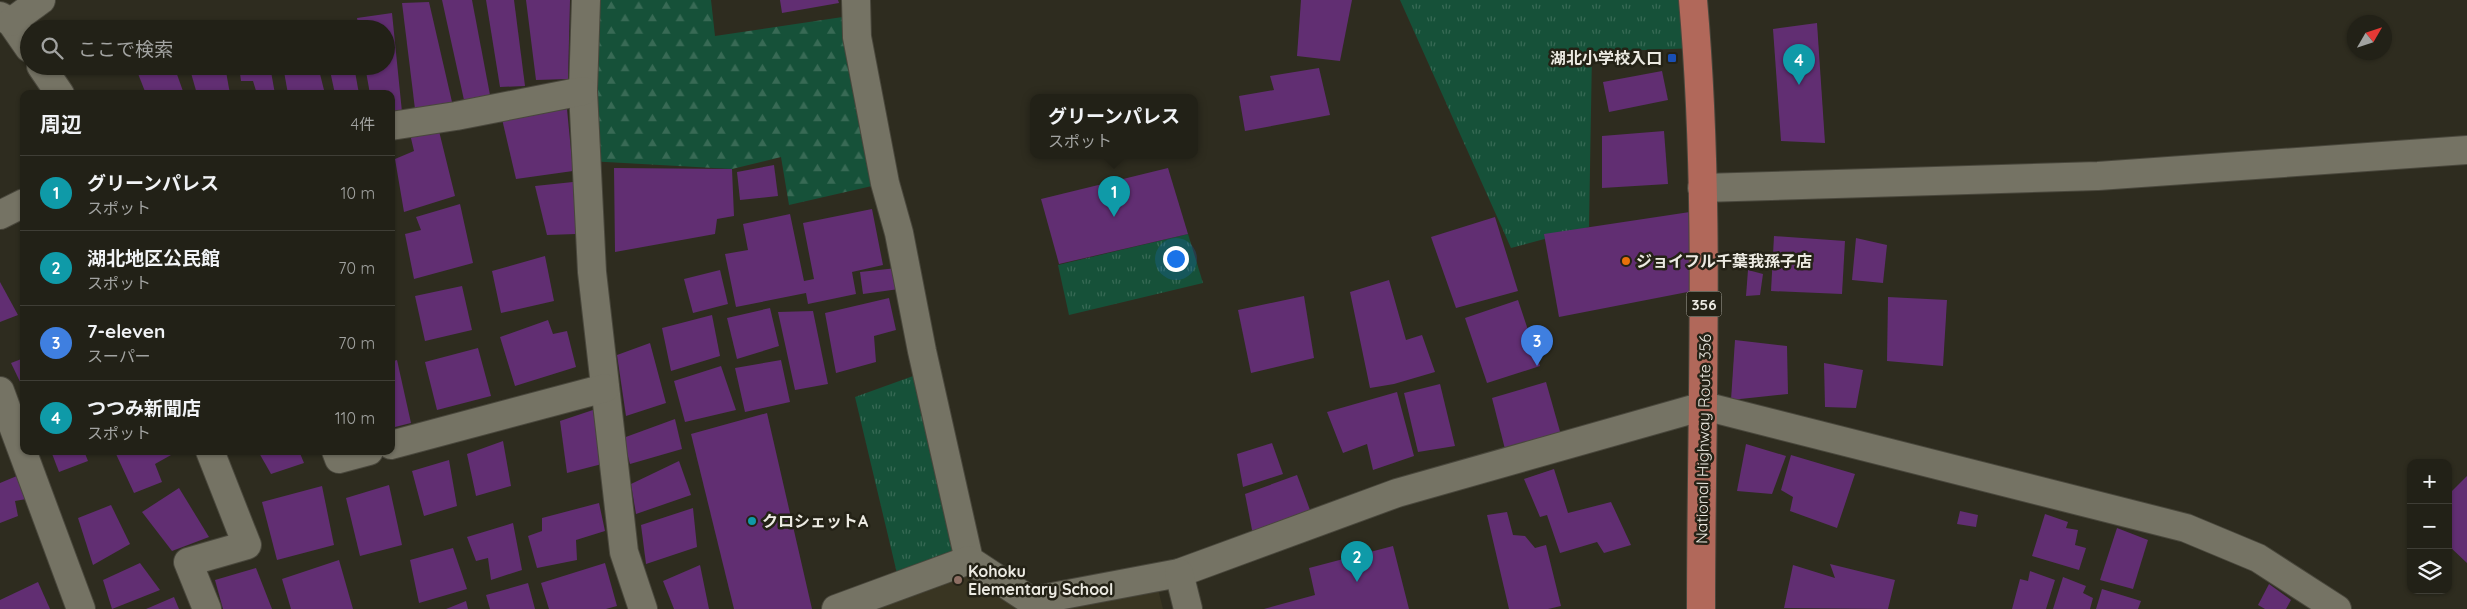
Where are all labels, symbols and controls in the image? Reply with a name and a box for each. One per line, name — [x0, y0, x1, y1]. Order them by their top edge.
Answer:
north arrow — [2347, 15, 2392, 60]
search box — [20, 20, 395, 75]
icon: search — [38, 34, 66, 62]
text: ここで検索 — [78, 37, 173, 61]
pin: 4 — [1783, 44, 1815, 85]
place label: 湖北小学校入口 — [1550, 48, 1662, 68]
marker: 湖北小学校入口 — [1666, 52, 1678, 64]
popup — [1030, 94, 1198, 159]
text: グリーンパレス — [1048, 104, 1180, 128]
text: 周辺 — [40, 111, 82, 137]
text: 4件 — [351, 114, 375, 134]
text: スポット — [1048, 131, 1112, 151]
text: グリーンパレス — [87, 171, 219, 195]
pin: 1 — [1098, 176, 1130, 217]
text: 1 — [53, 183, 59, 203]
text: 10 m — [341, 183, 375, 203]
text: スポット — [87, 198, 151, 218]
text: 湖北地区公民館 — [87, 246, 220, 270]
your location — [1163, 246, 1189, 272]
place label: ジョイフル千葉我孫子店 — [1636, 251, 1812, 271]
marker: ジョイフル千葉我孫子店 — [1620, 255, 1632, 267]
text: 2 — [51, 258, 61, 278]
text: 70 m — [338, 258, 375, 278]
text: スポット — [87, 273, 151, 293]
road number: 356 — [1686, 292, 1722, 316]
text: 7-eleven — [87, 319, 165, 343]
pin: 3 — [1521, 325, 1553, 366]
text: 3 — [52, 333, 60, 353]
text: 70 m — [338, 333, 375, 353]
street label: National Highway Route 356 — [1691, 333, 1715, 544]
text: スーパー — [87, 346, 151, 366]
text: つつみ新聞店 — [87, 396, 201, 420]
text: 4 — [51, 408, 61, 428]
text: 110 m — [335, 408, 375, 428]
text: スポット — [87, 423, 151, 443]
map controls — [2407, 459, 2452, 594]
button: + — [2407, 459, 2452, 504]
button: − — [2407, 504, 2452, 549]
place label: クロシェットA — [762, 511, 869, 531]
marker: クロシェットA — [746, 515, 758, 527]
pin: 2 — [1341, 541, 1373, 582]
button: layers — [2407, 549, 2452, 594]
place label: Kohoku Elementary School — [968, 561, 1113, 599]
marker: Kohoku Elementary School — [952, 574, 964, 586]

